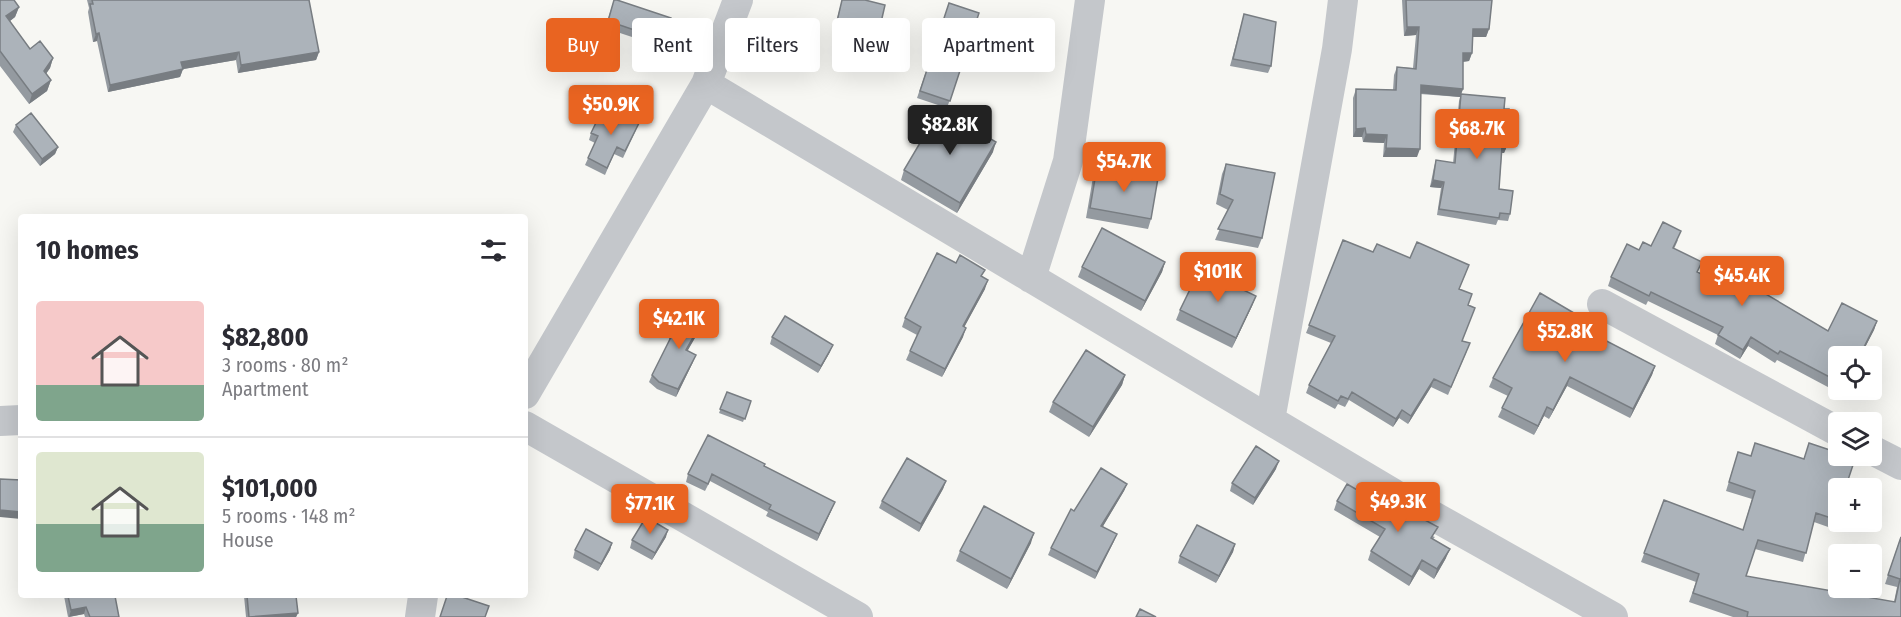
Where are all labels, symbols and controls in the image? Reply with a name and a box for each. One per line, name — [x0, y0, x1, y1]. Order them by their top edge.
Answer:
chip: Buy — [546, 18, 620, 72]
chip: Rent — [632, 18, 713, 72]
chip: Filters — [725, 18, 820, 72]
chip: New — [832, 18, 910, 72]
chip: Apartment — [922, 18, 1055, 72]
pin: $50.9K — [562, 85, 660, 136]
text: $50.9K — [583, 92, 639, 116]
pin: $82.8K — [901, 105, 999, 156]
pin: $68.7K — [1428, 109, 1526, 160]
text: $82.8K — [922, 112, 978, 136]
text: $68.7K — [1449, 116, 1505, 140]
pin: $54.7K — [1075, 142, 1173, 193]
text: $54.7K — [1097, 149, 1151, 173]
icon: filters — [477, 234, 510, 267]
text: 10 homes — [36, 235, 139, 266]
pin: $101K — [1176, 252, 1260, 303]
pin: $45.4K — [1693, 256, 1791, 307]
text: $101K — [1194, 259, 1242, 283]
text: $45.4K — [1714, 263, 1770, 287]
pin: $42.1K — [630, 299, 728, 350]
text: $42.1K — [653, 306, 705, 330]
pin: $52.8K — [1516, 312, 1614, 363]
text: $52.8K — [1537, 319, 1593, 343]
text: $82,800 — [222, 322, 309, 353]
icon: home — [84, 325, 156, 397]
map controls — [1828, 346, 1882, 598]
button: locate — [1828, 346, 1882, 400]
text: 3 rooms · 80 m² — [222, 353, 348, 377]
text: Apartment — [222, 377, 309, 401]
button: layers — [1828, 412, 1882, 466]
text: $101,000 — [222, 473, 318, 504]
icon: home — [84, 476, 156, 548]
button: + — [1828, 478, 1882, 532]
pin: $49.3K — [1349, 482, 1447, 533]
pin: $77.1K — [601, 484, 699, 535]
text: $49.3K — [1370, 489, 1426, 513]
text: $77.1K — [625, 491, 675, 515]
text: 5 rooms · 148 m² — [222, 504, 356, 528]
text: House — [222, 528, 274, 552]
button: − — [1828, 544, 1882, 598]

